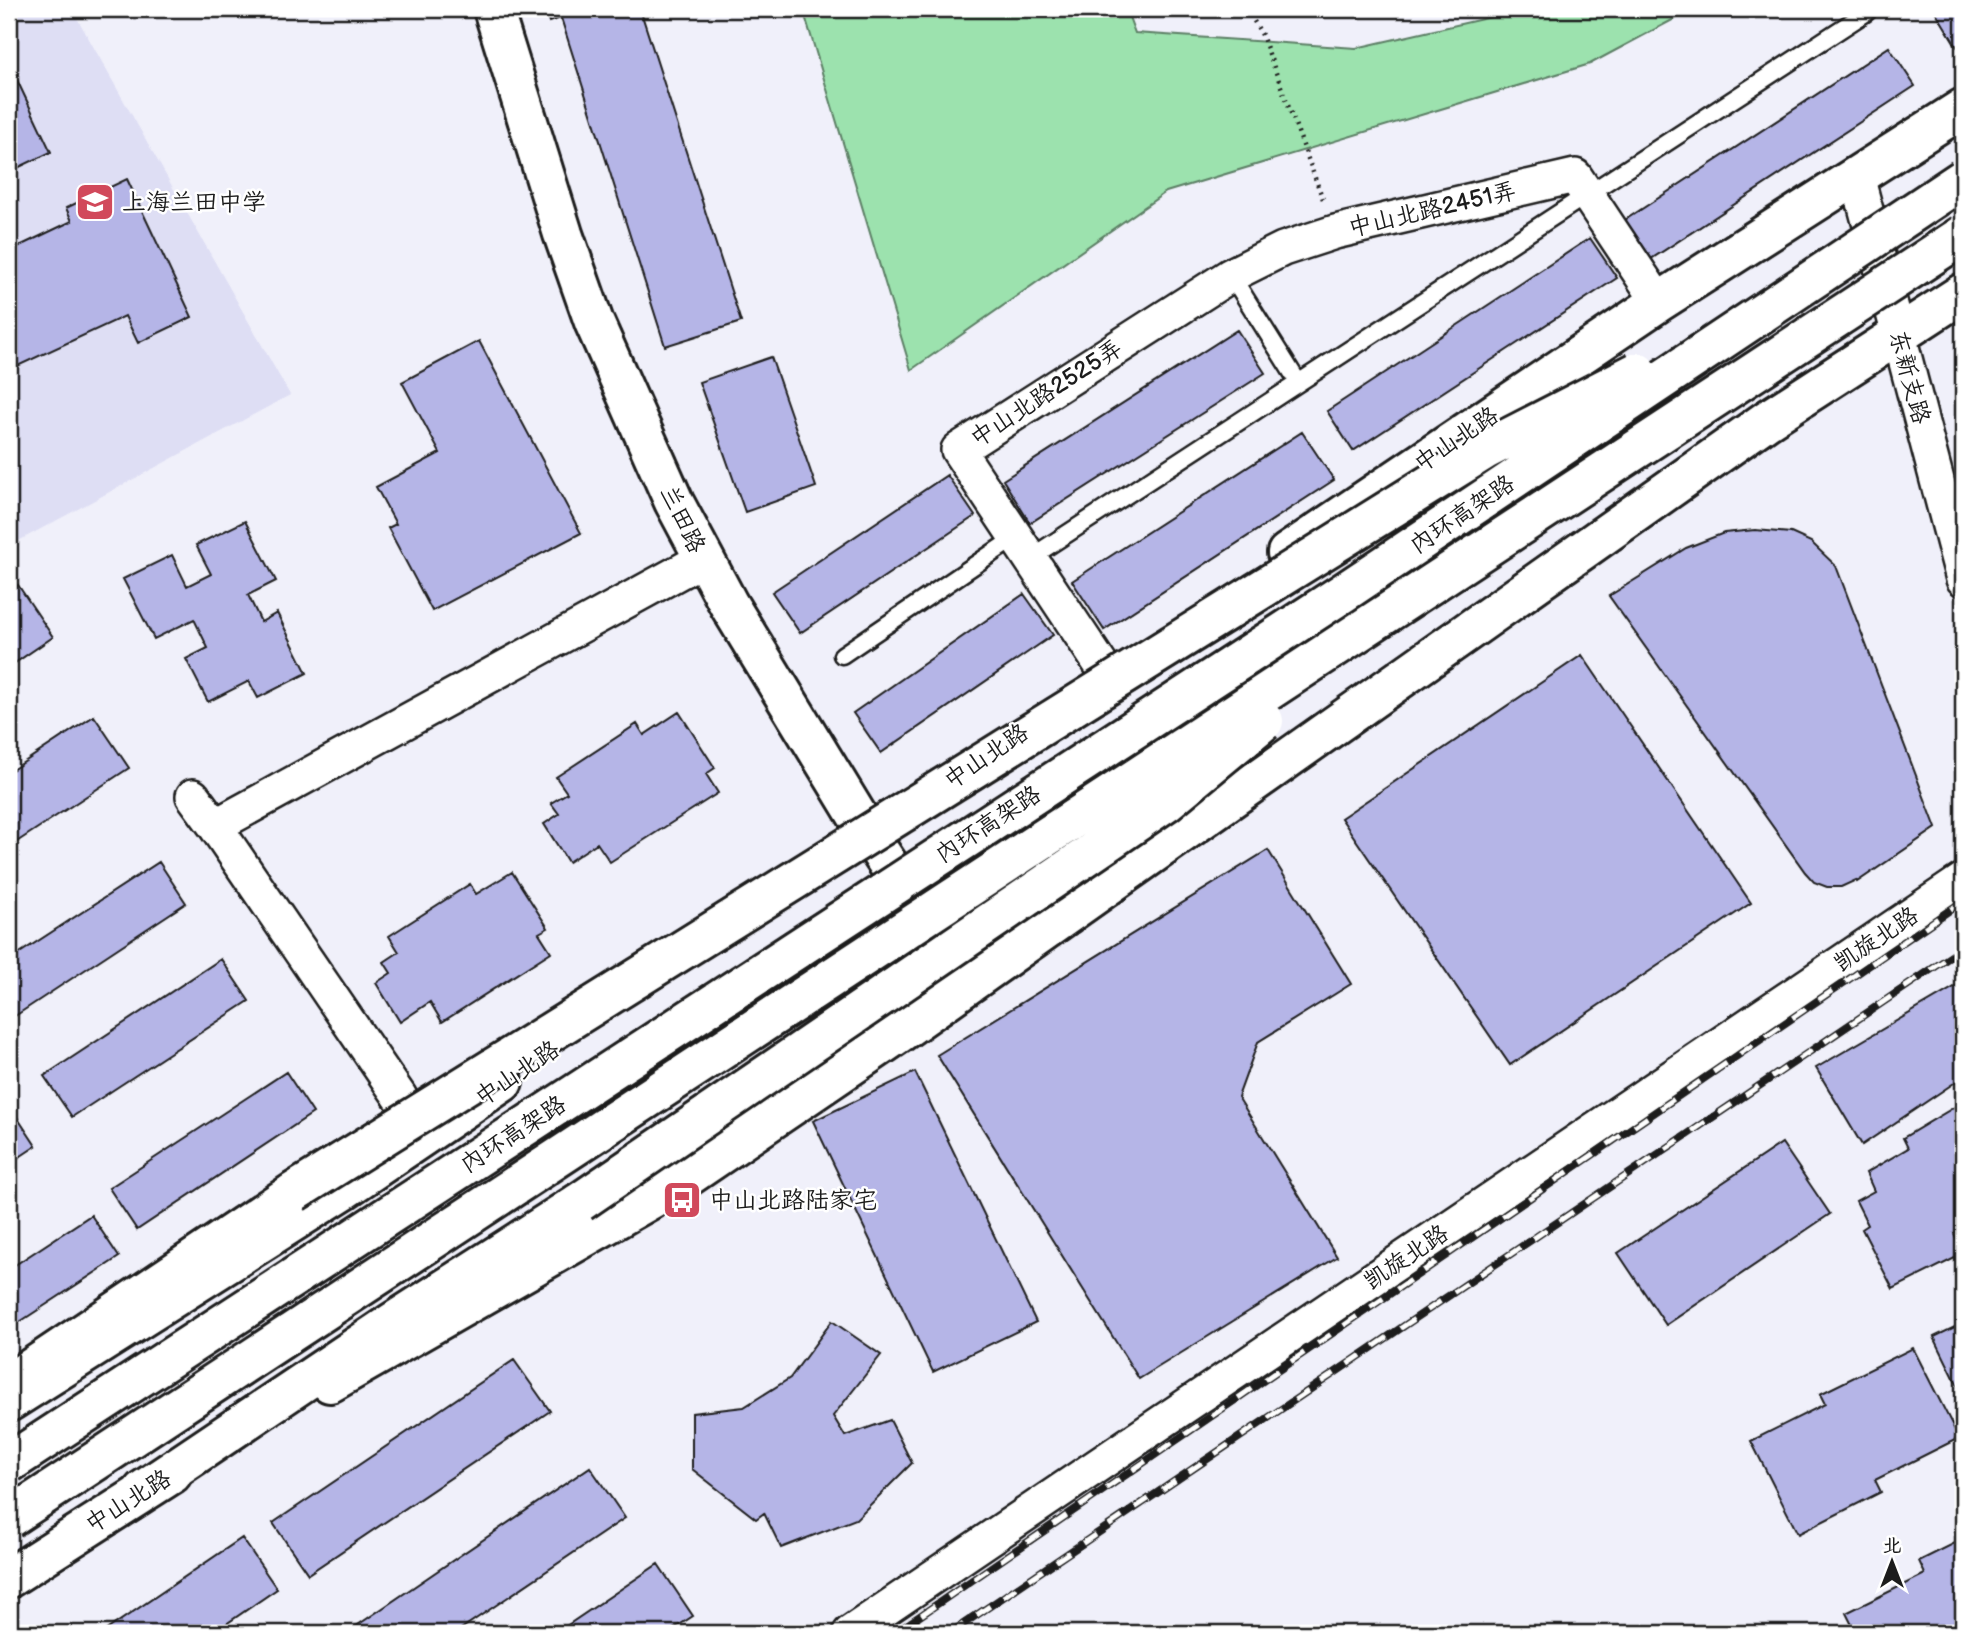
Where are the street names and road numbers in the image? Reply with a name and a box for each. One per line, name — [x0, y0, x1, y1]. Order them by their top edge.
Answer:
street label: 中山北路2451弄 — [1345, 176, 1519, 243]
street label: 东新支路 — [1883, 327, 1936, 427]
street label: 中山北路2525弄 — [965, 333, 1128, 453]
street label: 中山北路 — [1408, 401, 1504, 478]
street label: 内环高架路 — [1404, 469, 1520, 560]
street label: 兰田路 — [654, 481, 711, 558]
street label: 中山北路 — [938, 718, 1034, 795]
street label: 内环高架路 — [930, 780, 1046, 869]
street label: 凯旋北路 — [1828, 901, 1924, 978]
street label: 中山北路 — [469, 1035, 565, 1112]
street label: 内环高架路 — [455, 1090, 571, 1179]
street label: 凯旋北路 — [1358, 1219, 1454, 1296]
street label: 中山北路 — [80, 1464, 177, 1539]

